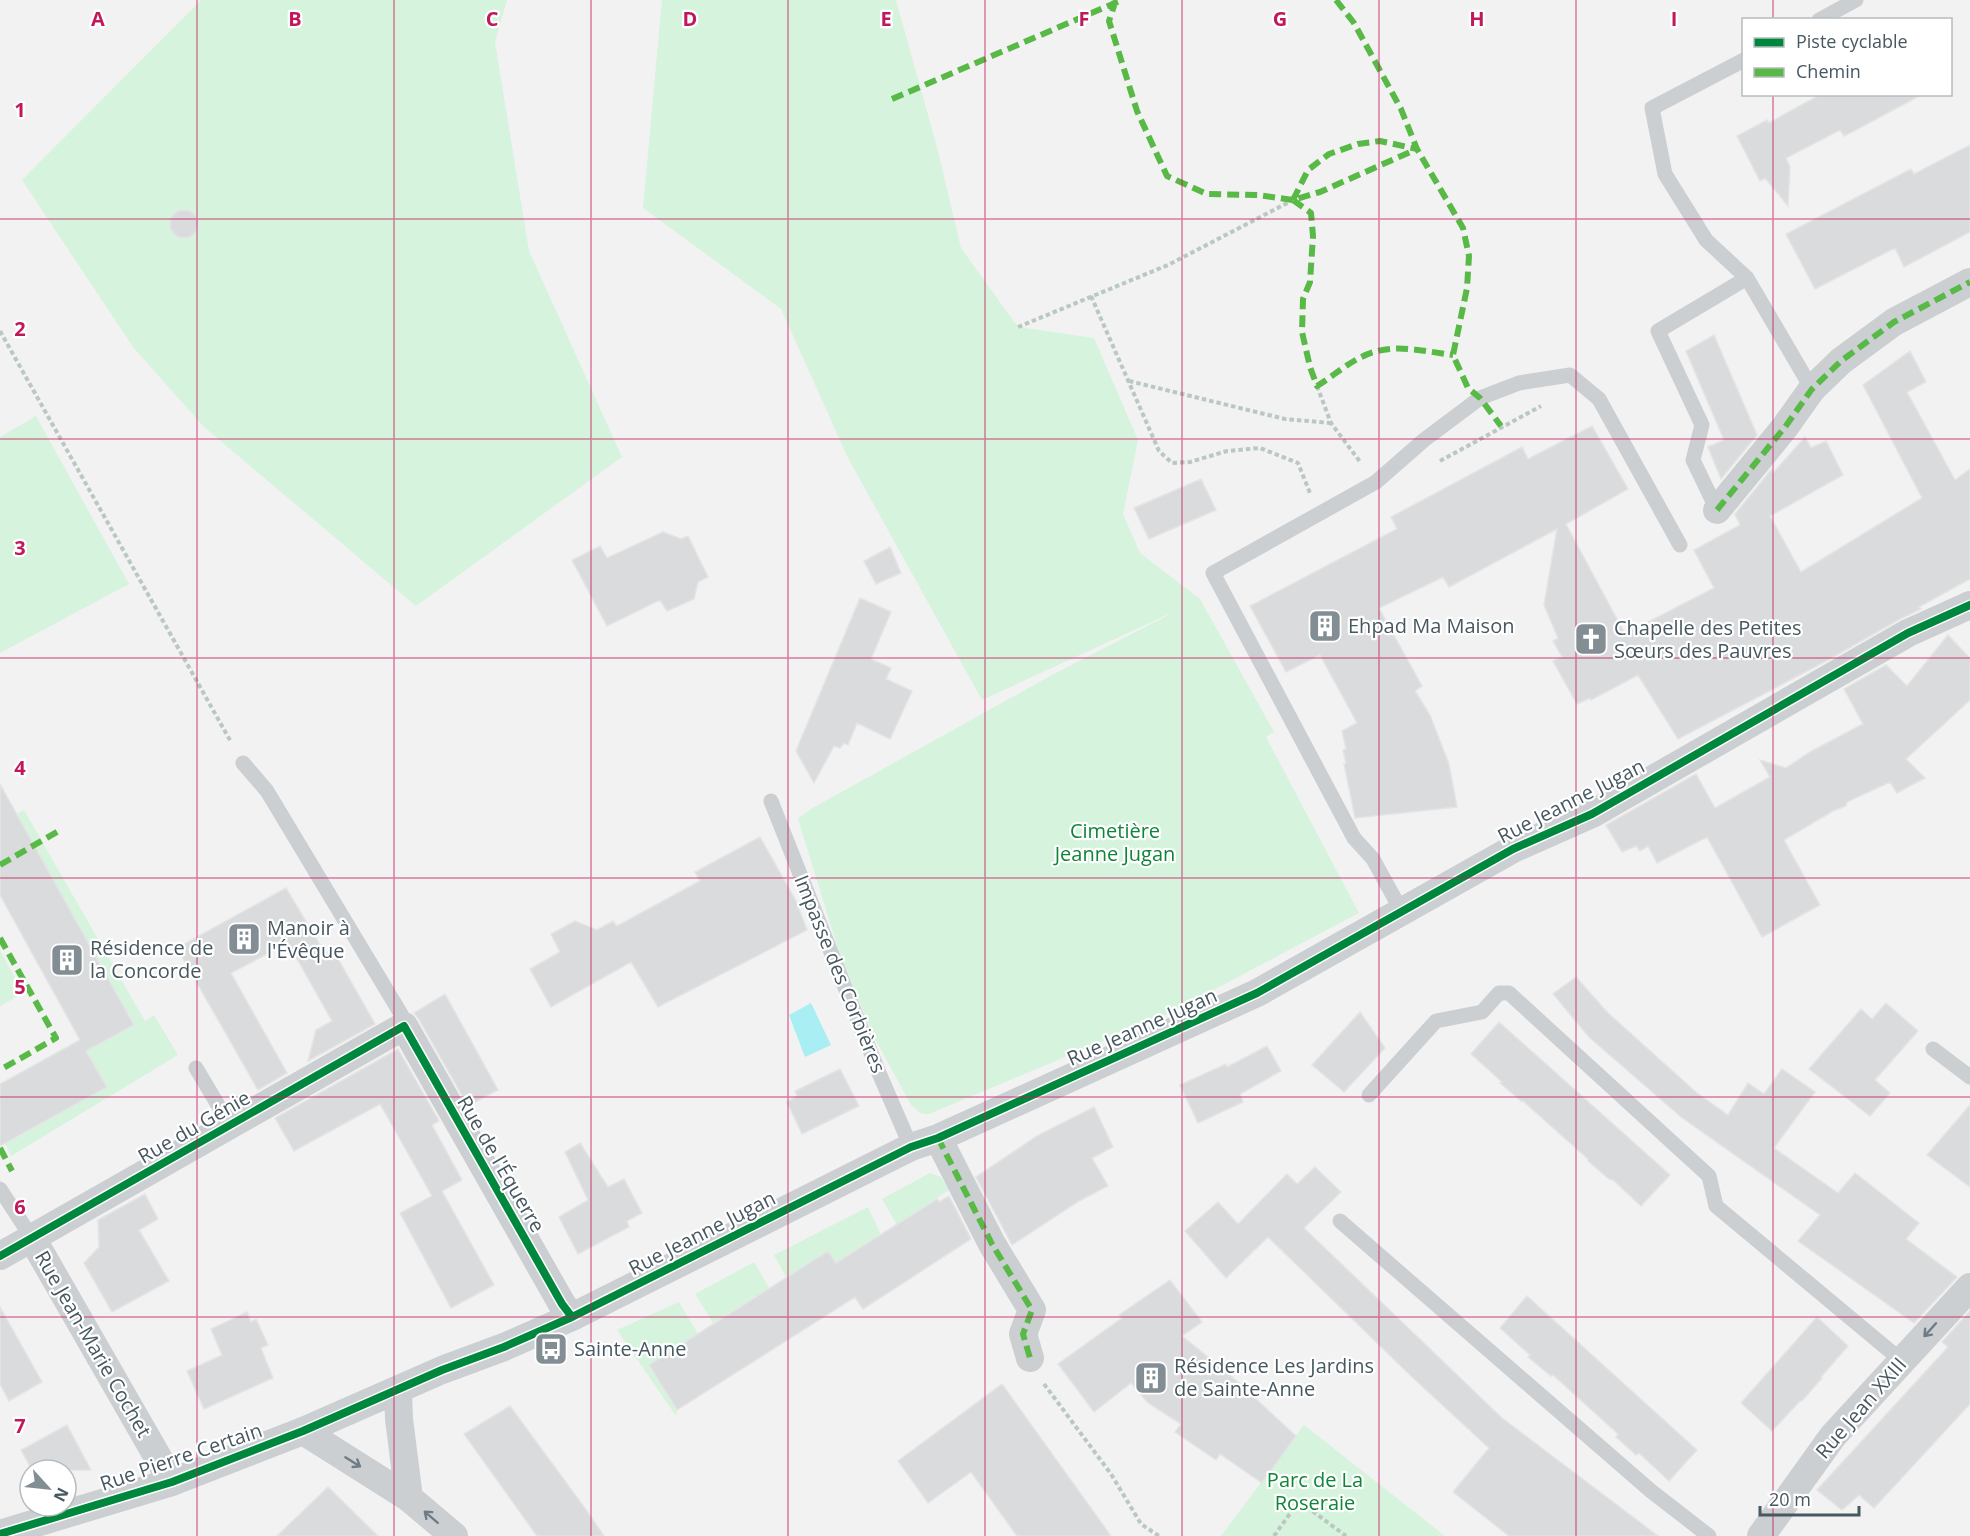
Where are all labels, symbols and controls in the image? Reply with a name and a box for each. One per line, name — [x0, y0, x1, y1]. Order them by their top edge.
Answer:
text: A — [91, 5, 105, 32]
text: B — [288, 5, 302, 32]
text: C — [486, 5, 499, 32]
text: D — [683, 5, 697, 32]
text: E — [880, 5, 892, 32]
text: F — [1079, 5, 1089, 32]
text: G — [1273, 5, 1287, 32]
text: H — [1469, 5, 1485, 32]
text: I — [1671, 5, 1677, 32]
legend — [1742, 18, 1952, 96]
text: Piste cyclable — [1796, 29, 1908, 53]
text: Chemin — [1796, 59, 1861, 83]
text: 1 — [14, 96, 26, 123]
text: 2 — [14, 315, 26, 342]
text: 3 — [14, 534, 26, 561]
building icon: Ehpad Ma Maison — [1307, 608, 1343, 644]
place label: Ehpad Ma Maison — [1348, 612, 1514, 639]
place label: Chapelle des Petites Sœurs des Pauvres — [1614, 614, 1802, 664]
church icon: Chapelle des Petites Sœurs des Pauvres — [1573, 621, 1609, 657]
street label: Rue Jeanne Jugan — [1493, 752, 1649, 849]
text: 4 — [14, 754, 26, 781]
park label: Cimetière Jeanne Jugan — [1053, 817, 1175, 867]
street label: Impasse des Corbières — [788, 871, 893, 1077]
place label: Manoir à l'Évêque — [267, 914, 350, 964]
building icon: Manoir à l'Évêque — [226, 921, 262, 957]
place label: Résidence de la Concorde — [90, 934, 213, 984]
building icon: Résidence de la Concorde — [49, 942, 85, 978]
text: 5 — [14, 973, 26, 1000]
street label: Rue Jeanne Jugan — [1062, 981, 1221, 1072]
street label: Rue du Génie — [133, 1084, 255, 1170]
street label: Rue de l'Équerre — [451, 1091, 552, 1237]
street label: Rue Jeanne Jugan — [624, 1184, 780, 1281]
text: 6 — [14, 1193, 26, 1220]
street label: Rue Jean-Marie Cochet — [29, 1246, 158, 1442]
one-way arrow — [1923, 1322, 1937, 1337]
bus stop icon: Sainte-Anne — [533, 1331, 569, 1367]
place label: Sainte-Anne — [574, 1335, 687, 1362]
street label: Rue Jean XXIII — [1809, 1351, 1912, 1464]
place label: Résidence Les Jardins de Sainte-Anne — [1174, 1352, 1374, 1402]
building icon: Résidence Les Jardins de Sainte-Anne — [1133, 1360, 1169, 1396]
text: 7 — [14, 1412, 26, 1439]
street label: Rue Pierre Certain — [96, 1416, 265, 1497]
one-way arrow — [344, 1456, 361, 1468]
north arrow — [18, 1458, 78, 1518]
park label: Parc de La Roseraie — [1267, 1466, 1363, 1516]
scale bar — [1760, 1479, 1859, 1517]
text: N — [49, 1484, 74, 1506]
text: 20 m — [1769, 1487, 1811, 1511]
one-way arrow — [424, 1510, 439, 1524]

